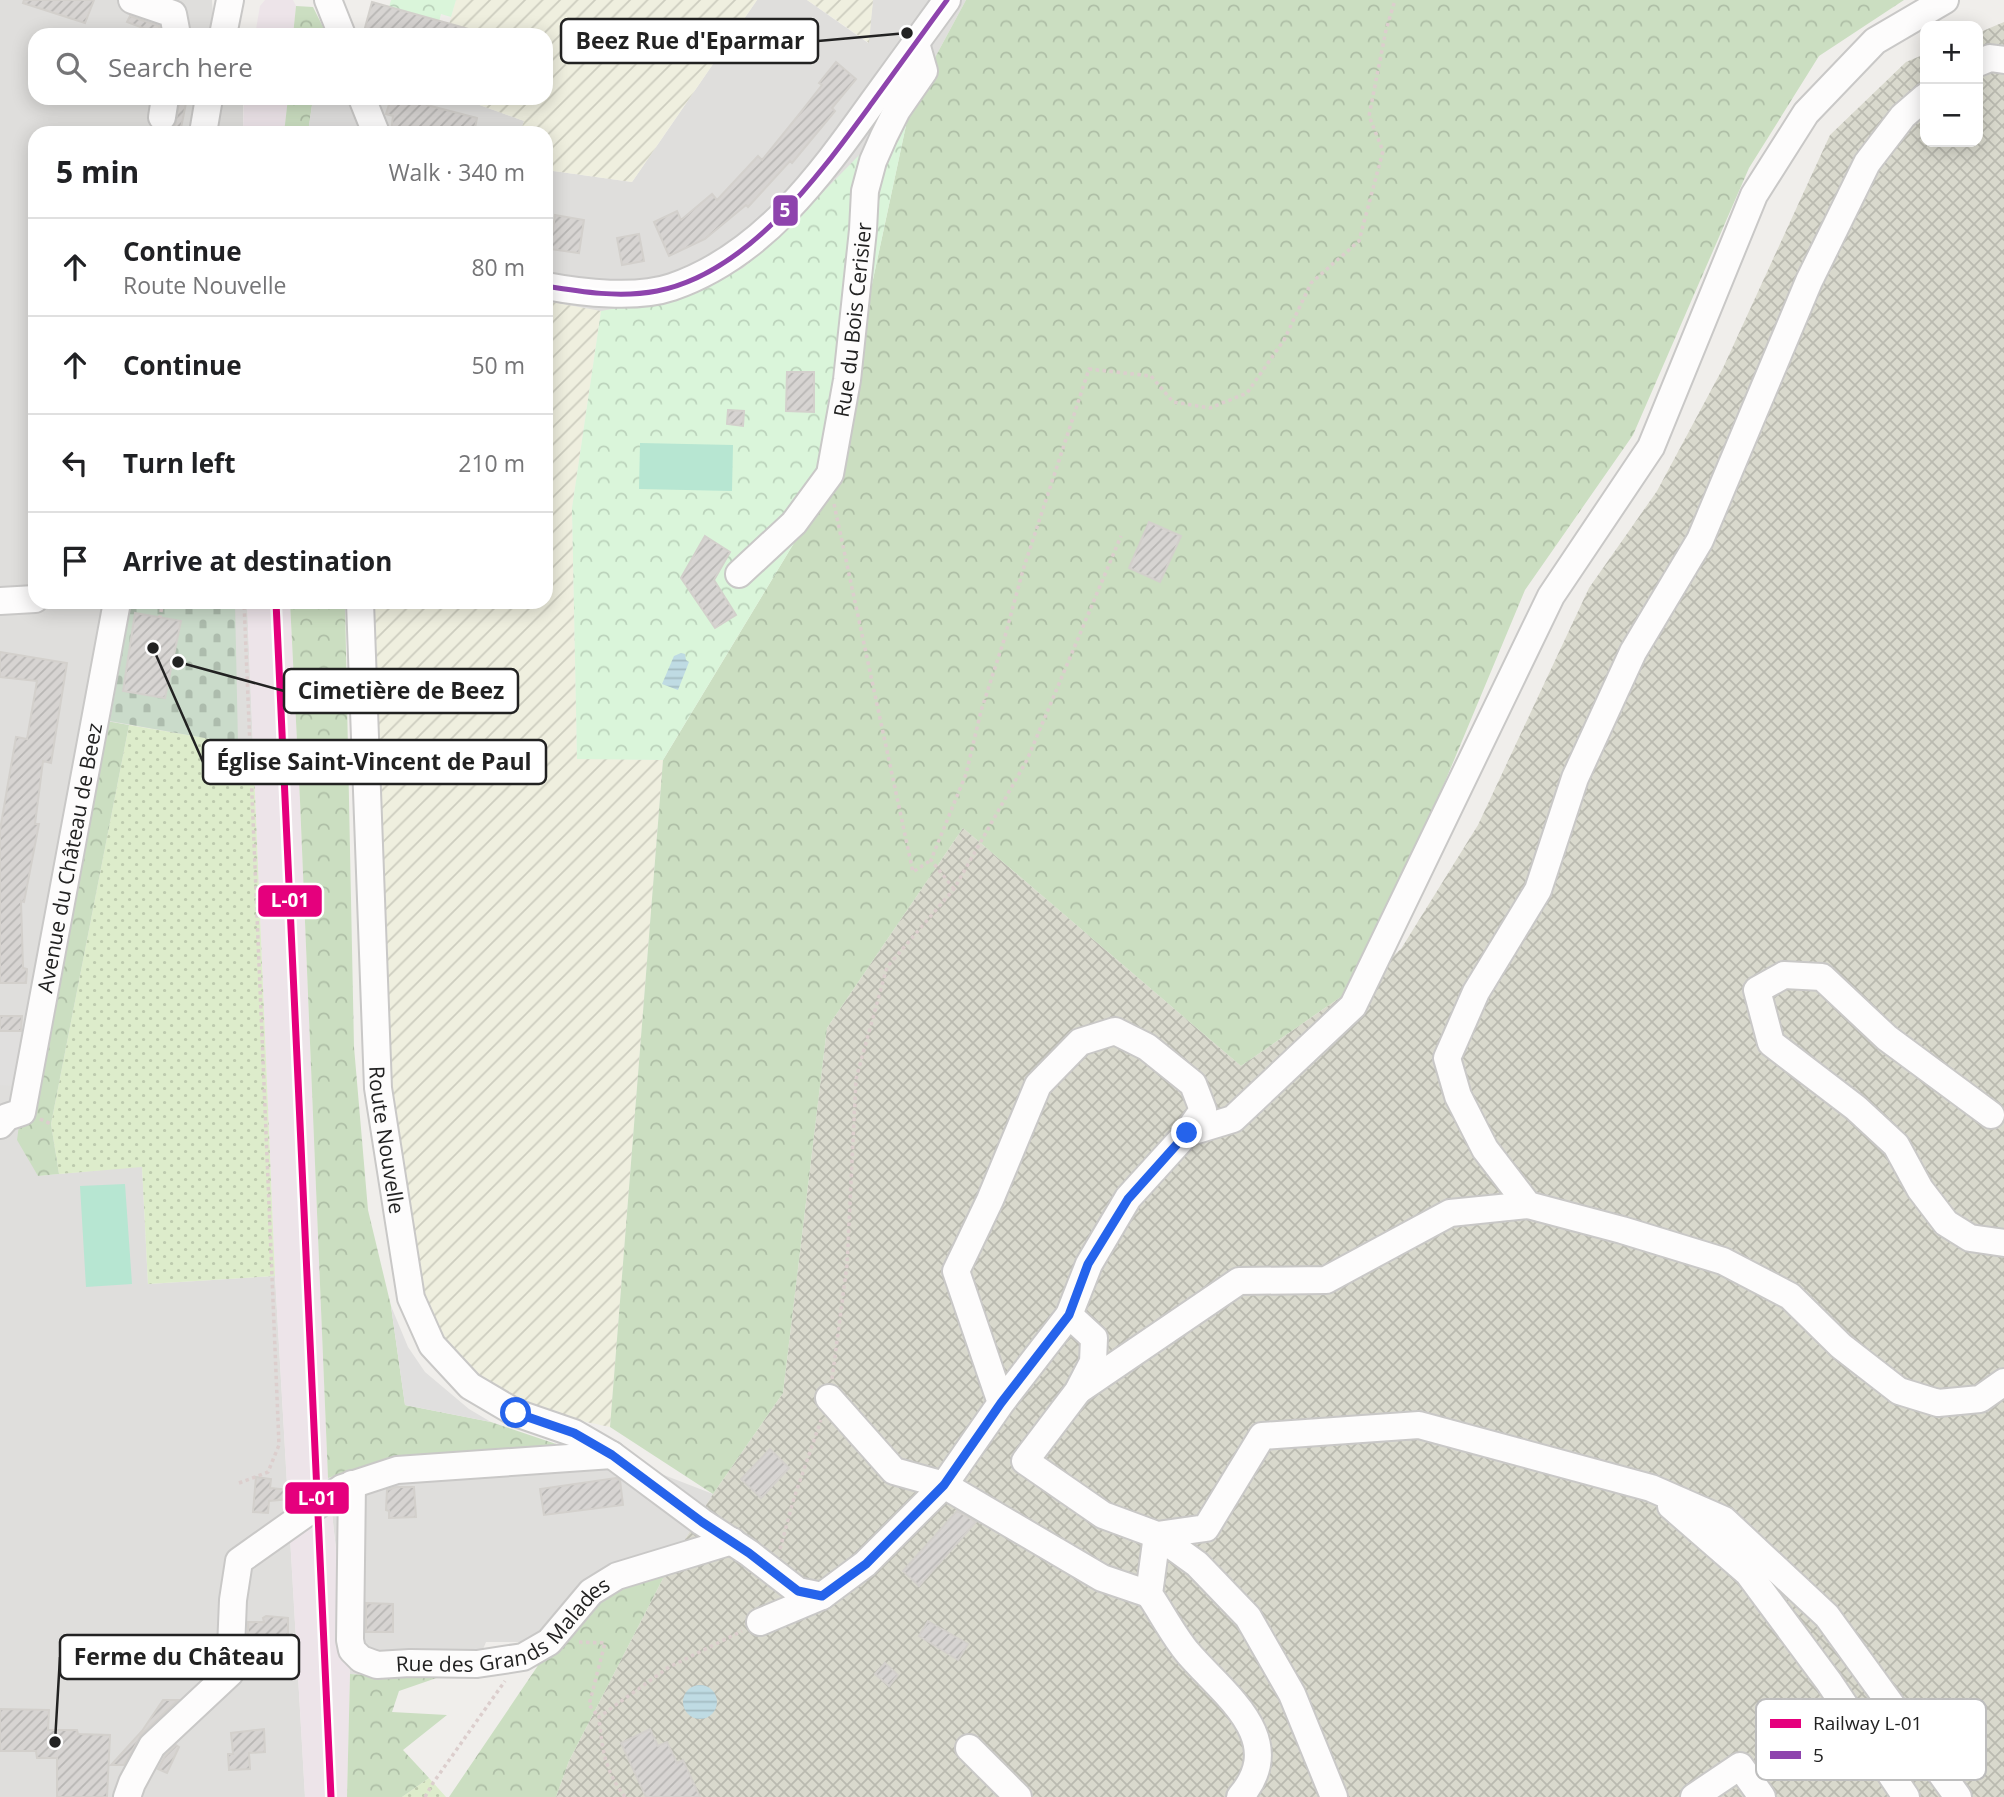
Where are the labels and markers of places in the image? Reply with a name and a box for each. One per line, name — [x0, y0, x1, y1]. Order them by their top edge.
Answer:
callout: Beez Rue d'Eparmar — [561, 19, 818, 63]
callout: Cimetière de Beez — [284, 669, 518, 713]
callout: Église Saint-Vincent de Paul — [203, 740, 546, 784]
callout: Ferme du Château — [60, 1635, 299, 1679]

